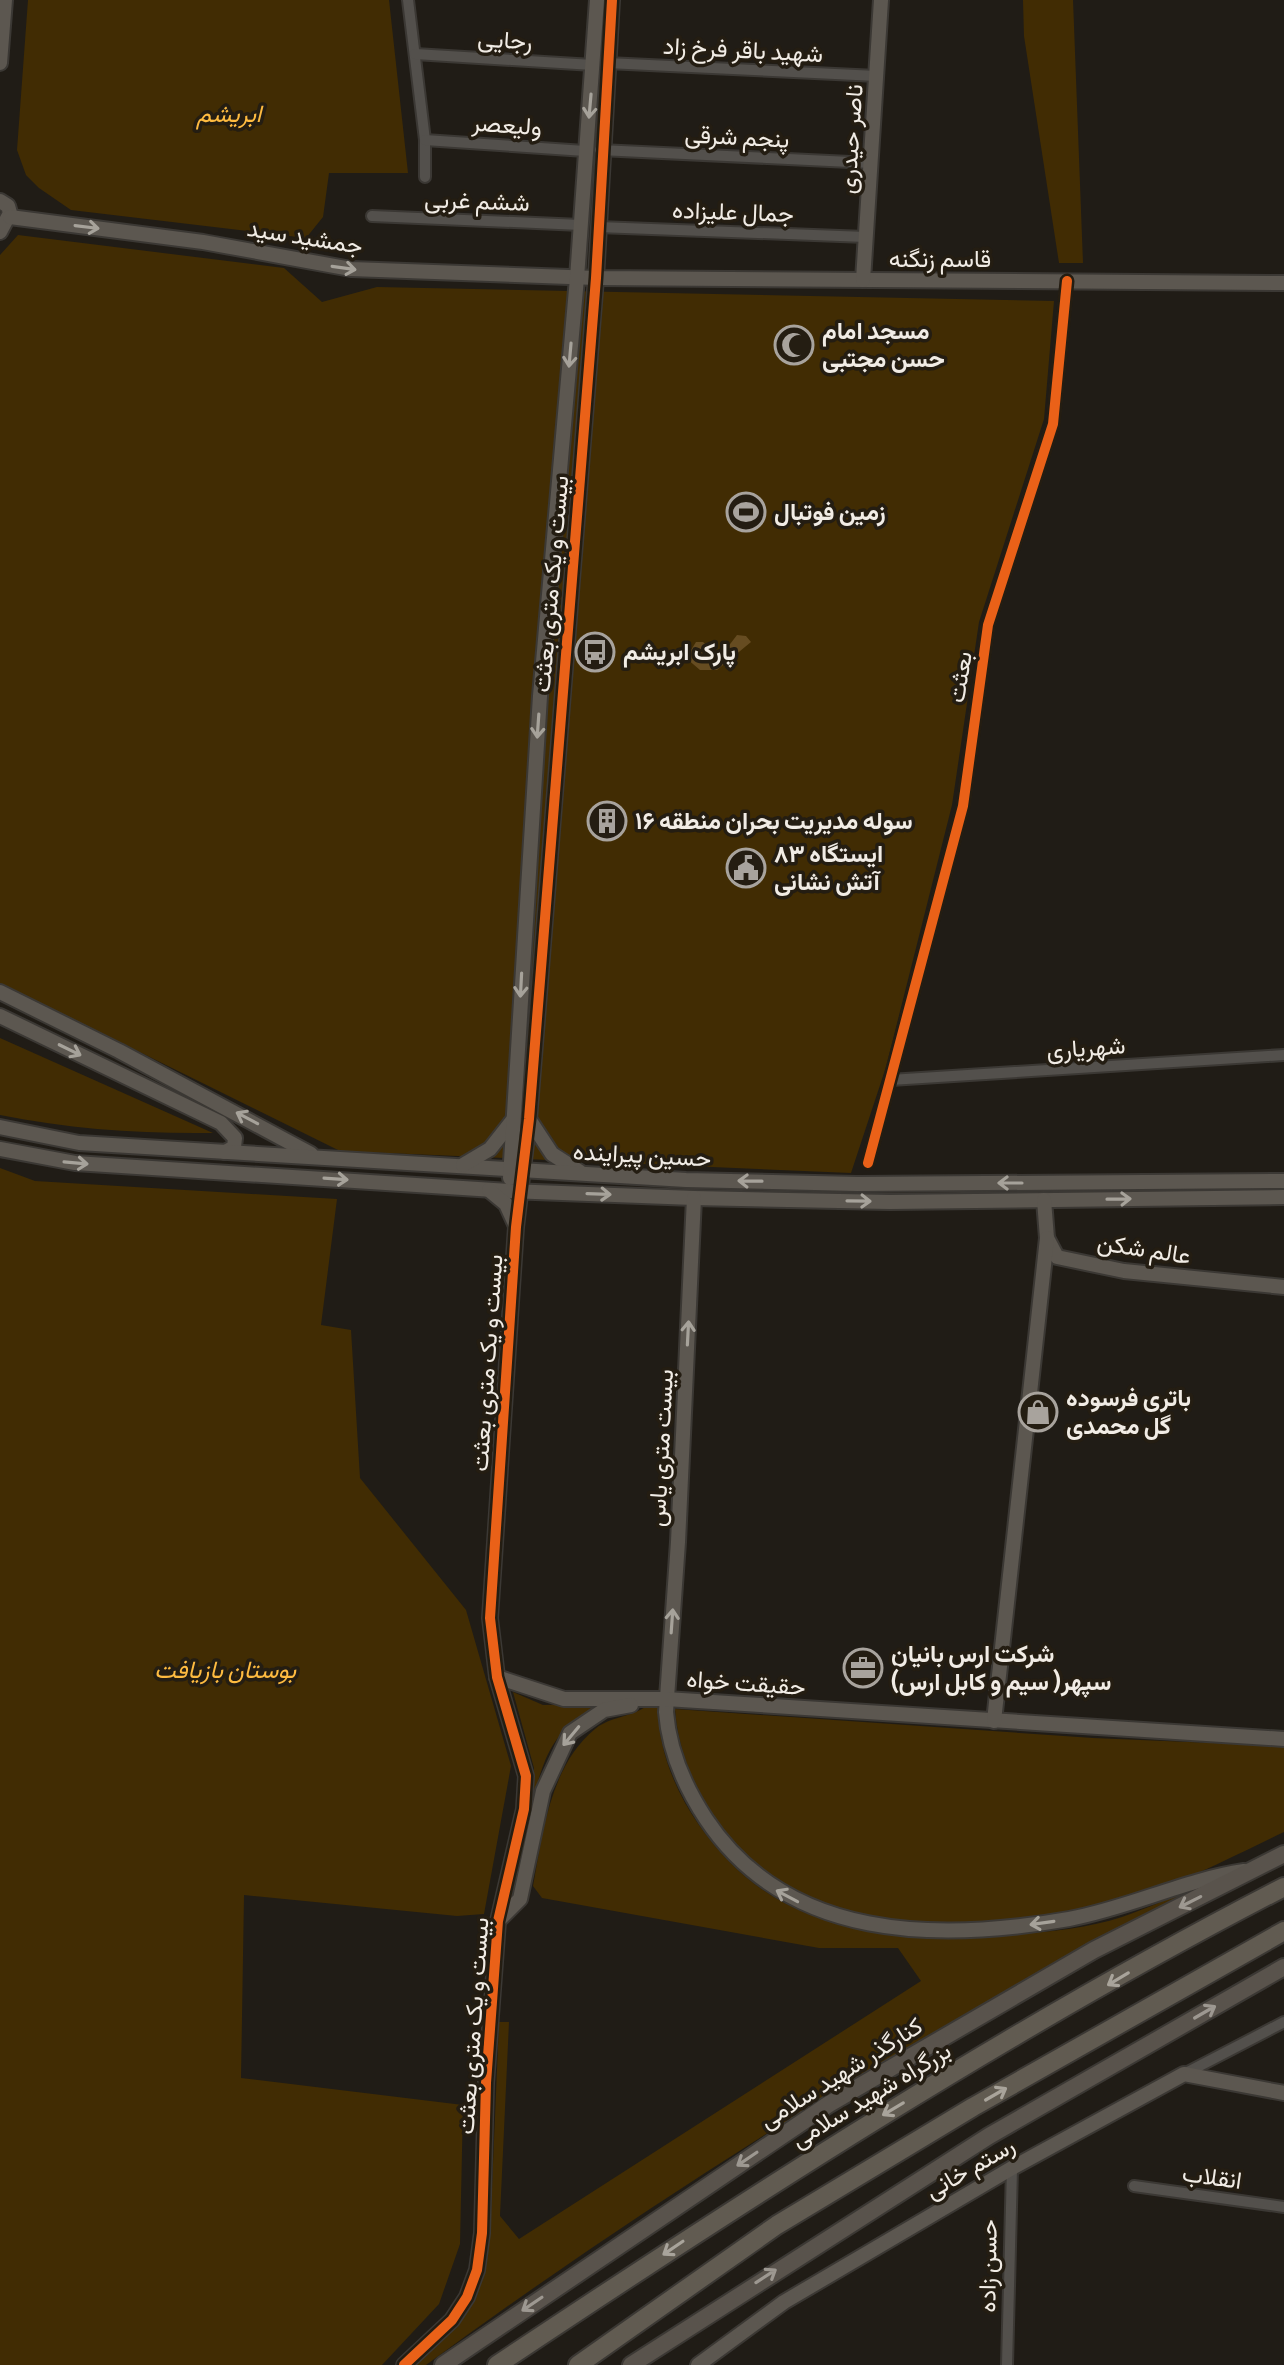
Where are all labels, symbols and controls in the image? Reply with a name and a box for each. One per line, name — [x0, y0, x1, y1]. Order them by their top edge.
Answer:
street label: رجایی — [477, 24, 533, 57]
street label: شهید باقر فرخ زاد — [662, 32, 824, 70]
street label: ناصر حیدری — [833, 83, 870, 195]
one-way arrow — [582, 92, 597, 119]
park label: ابریشم — [196, 100, 264, 130]
street label: ولیعصر — [470, 109, 543, 142]
street label: پنجم شرقی — [684, 120, 790, 156]
street label: ششم غربی — [424, 185, 530, 219]
street label: جمال علیزاده — [672, 196, 794, 229]
street label: جمشید سید — [245, 214, 365, 260]
one-way arrow — [74, 220, 99, 235]
street label: قاسم زنگنه — [889, 245, 991, 275]
one-way arrow — [330, 261, 356, 276]
place label: مسجد امام حسن مجتبی — [822, 317, 945, 373]
mosque icon: مسجد امام حسن مجتبی — [773, 324, 815, 366]
one-way arrow — [563, 342, 578, 368]
street label: بیست و یک متری بعثت — [528, 474, 575, 694]
sports icon: زمین فوتبال — [725, 491, 767, 533]
place label: زمین فوتبال — [774, 498, 886, 527]
bus stop icon: پارک ابریشم — [574, 631, 616, 673]
place label: پارک ابریشم — [623, 638, 736, 668]
street label: بعثت — [942, 649, 978, 705]
one-way arrow — [530, 712, 545, 739]
building icon: سوله مدیریت بحران منطقه ۱۶ — [586, 800, 628, 842]
place label: سوله مدیریت بحران منطقه ۱۶ — [635, 807, 913, 836]
place label: ایستگاه ۸۳ آتش نشانی — [774, 840, 883, 896]
public building icon: ایستگاه ۸۳ آتش نشانی — [725, 847, 767, 889]
one-way arrow — [514, 972, 529, 998]
street label: شهریاری — [1046, 1031, 1126, 1066]
one-way arrow — [58, 1043, 82, 1058]
one-way arrow — [236, 1110, 259, 1126]
street label: حسین پیراینده — [572, 1137, 712, 1175]
one-way arrow — [63, 1156, 89, 1171]
one-way arrow — [322, 1172, 349, 1187]
one-way arrow — [737, 1174, 764, 1189]
one-way arrow — [997, 1175, 1024, 1191]
one-way arrow — [585, 1187, 612, 1202]
one-way arrow — [1105, 1191, 1132, 1207]
one-way arrow — [845, 1193, 872, 1209]
street label: عالم شکن — [1095, 1228, 1193, 1272]
street label: بیست و یک متری بعثت — [465, 1253, 510, 1473]
one-way arrow — [680, 1320, 695, 1347]
street label: بیست متری یاس — [643, 1369, 680, 1528]
place label: باتری فرسوده گل محمدی — [1066, 1384, 1191, 1440]
shop icon: باتری فرسوده گل محمدی — [1017, 1391, 1059, 1433]
one-way arrow — [665, 1608, 680, 1635]
place label: شرکت ارس بانیان سپهر( سیم و کابل ارس) — [891, 1640, 1112, 1698]
office icon: شرکت ارس بانیان سپهر( سیم و کابل ارس) — [842, 1647, 884, 1689]
park label: بوستان بازیافت — [154, 1656, 297, 1685]
street label: حقیقت خواه — [685, 1665, 806, 1702]
one-way arrow — [562, 1725, 580, 1745]
one-way arrow — [776, 1888, 800, 1904]
one-way arrow — [1178, 1895, 1202, 1910]
one-way arrow — [1029, 1915, 1056, 1930]
street label: بیست و یک متری بعثت — [451, 1916, 496, 2136]
one-way arrow — [1107, 1971, 1130, 1987]
one-way arrow — [1193, 2004, 1216, 2020]
street label: کنارگذر شهید سلامی — [754, 2012, 928, 2135]
street label: بزرگراه شهید سلامی — [786, 2036, 956, 2155]
one-way arrow — [984, 2086, 1007, 2102]
one-way arrow — [882, 2101, 905, 2117]
street label: رستم خانی — [920, 2131, 1021, 2207]
one-way arrow — [737, 2151, 759, 2167]
street label: انقلاب — [1180, 2159, 1244, 2195]
street label: حسن زاده — [973, 2219, 1004, 2313]
one-way arrow — [662, 2239, 684, 2256]
one-way arrow — [754, 2267, 777, 2283]
one-way arrow — [521, 2296, 543, 2313]

